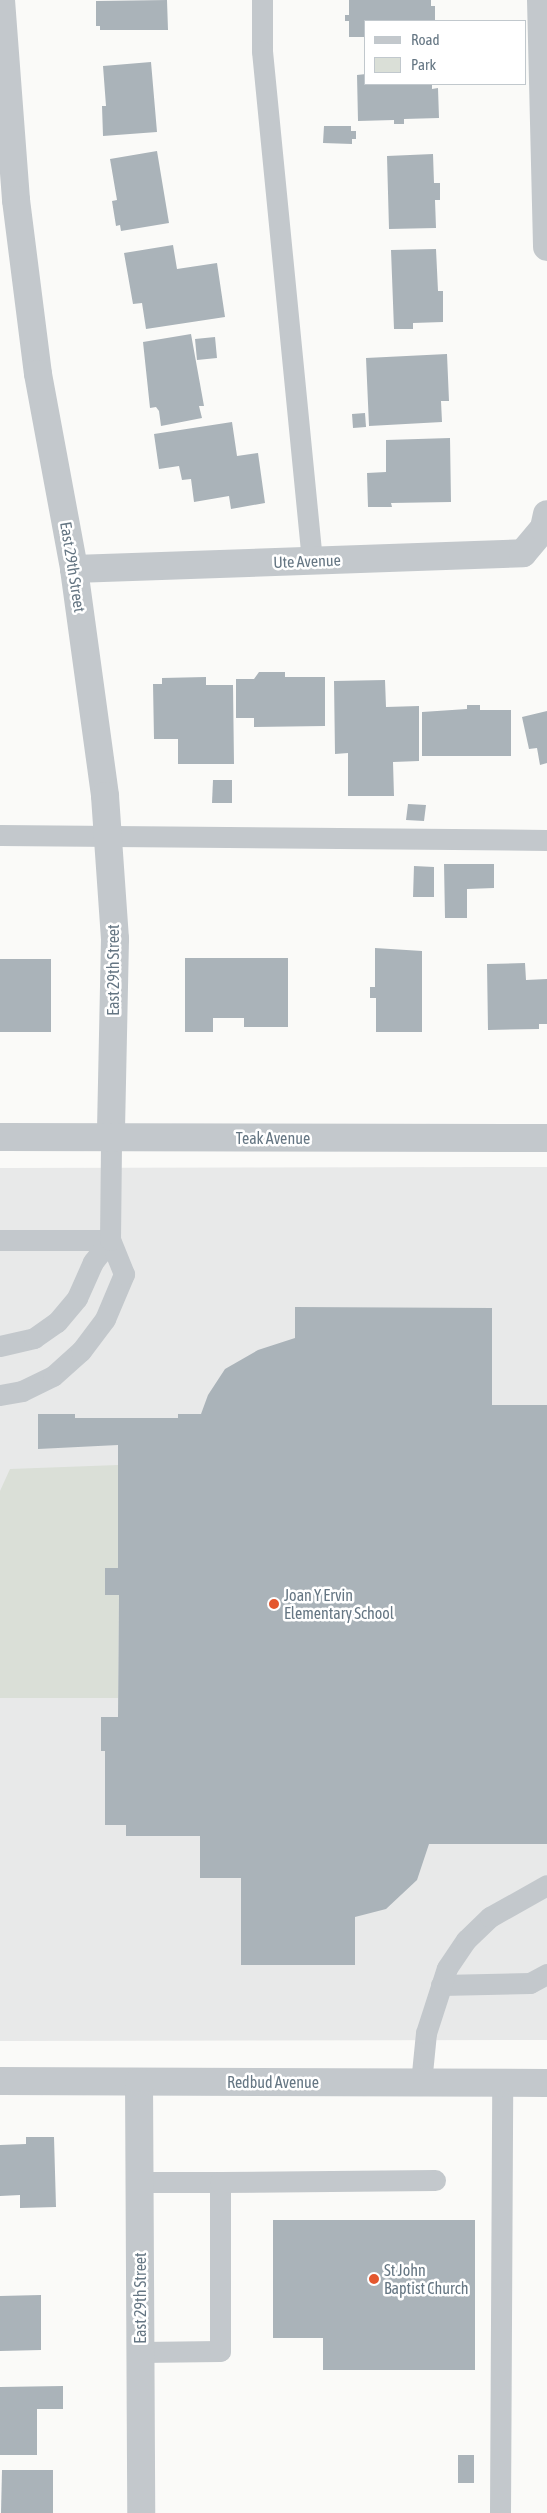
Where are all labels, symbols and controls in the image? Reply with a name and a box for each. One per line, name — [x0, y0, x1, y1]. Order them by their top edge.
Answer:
legend — [364, 20, 527, 85]
text: Road — [411, 31, 440, 48]
text: Park — [411, 56, 436, 73]
street label: East 29th Street — [56, 520, 90, 614]
street label: Ute Avenue — [273, 550, 341, 572]
street label: East 29th Street — [103, 924, 123, 1016]
street label: Teak Avenue — [236, 1128, 310, 1148]
place label: Joan Y Ervin Elementary School — [284, 1585, 394, 1623]
marker: Joan Y Ervin Elementary School — [268, 1598, 280, 1610]
street label: Redbud Avenue — [227, 2072, 319, 2092]
street label: East 29th Street — [130, 2252, 150, 2344]
place label: St John Baptist Church — [384, 2260, 468, 2298]
marker: St John Baptist Church — [368, 2273, 380, 2285]

